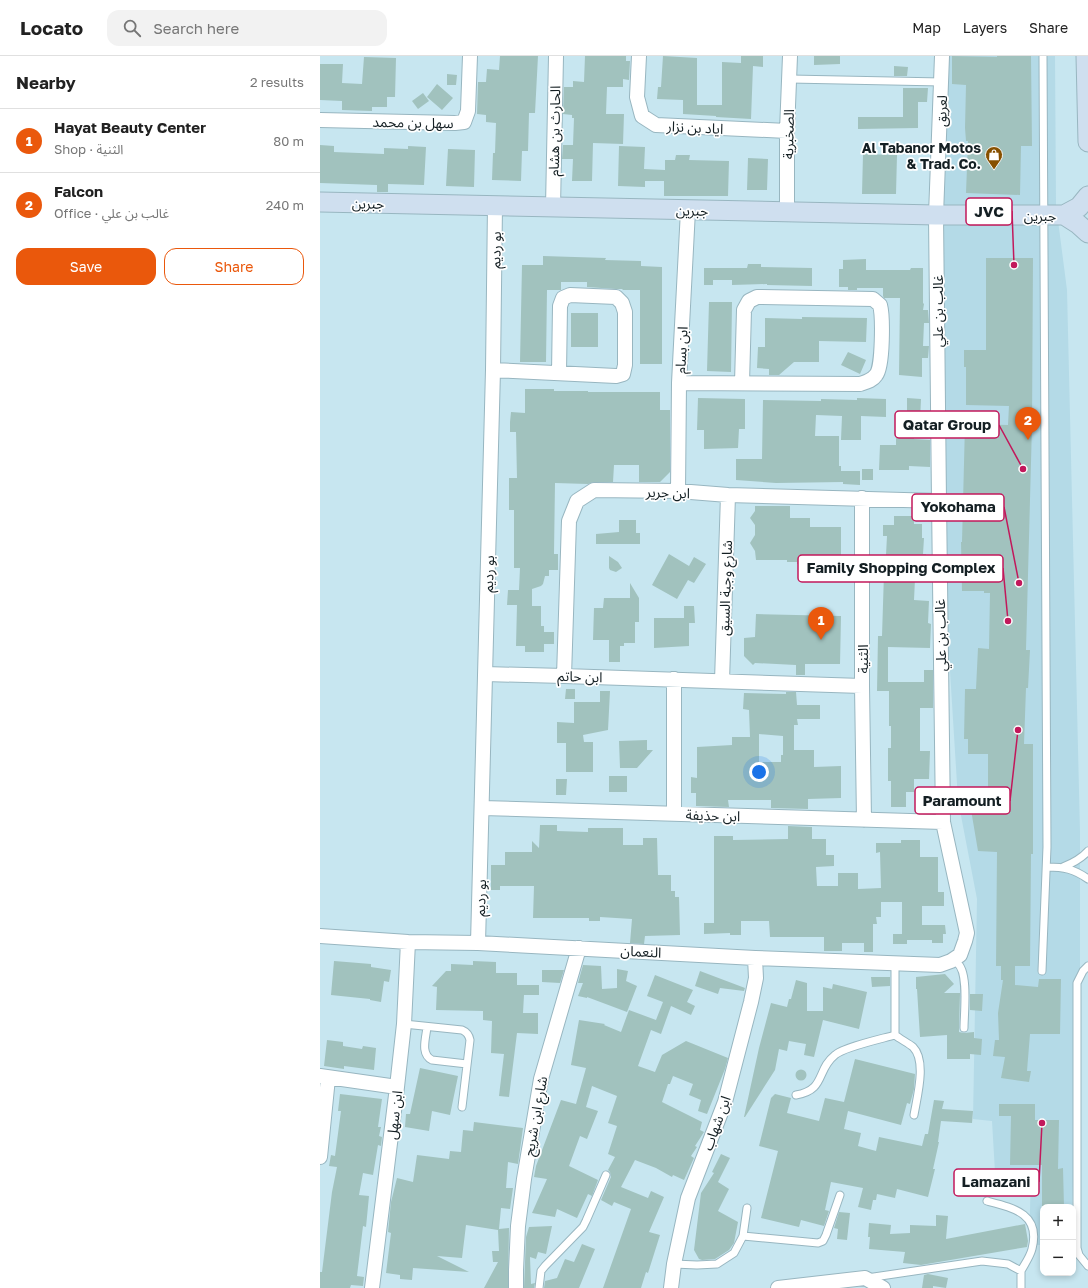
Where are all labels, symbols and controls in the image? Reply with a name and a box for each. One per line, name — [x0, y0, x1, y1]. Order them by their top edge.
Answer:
search box — [107, 10, 387, 46]
text: Locato — [20, 16, 83, 39]
icon: search — [121, 17, 143, 39]
text: Search here — [153, 19, 239, 37]
text: Map — [912, 19, 941, 36]
text: Layers — [963, 19, 1007, 36]
text: Share — [1029, 19, 1068, 36]
text: Nearby — [16, 72, 76, 93]
text: 2 results — [250, 74, 304, 90]
street label: الحارث بن هشام — [545, 85, 566, 177]
street label: لعريق — [932, 95, 952, 127]
street label: الصخبرية — [779, 109, 798, 159]
street label: سهل بن محمد — [372, 113, 454, 132]
street label: اياد بن نزار — [665, 117, 724, 138]
text: Hayat Beauty Center — [54, 118, 206, 136]
text: 1 — [26, 133, 32, 149]
text: 80 m — [273, 133, 304, 149]
place label: Al Tabanor Motos & Trad. Co. — [862, 139, 981, 172]
text: Shop · الثنية — [54, 141, 123, 157]
shop icon: Al Tabanor Motos & Trad. Co. — [984, 145, 1004, 170]
text: Falcon — [54, 182, 103, 200]
street label: جبرين — [352, 194, 384, 213]
text: 2 — [25, 197, 33, 213]
text: 240 m — [266, 197, 304, 213]
callout: JVC — [966, 198, 1012, 225]
street label: جبرين — [676, 201, 708, 220]
text: JVC — [974, 202, 1004, 220]
text: Office · غالب بن علي — [54, 205, 169, 221]
street label: جبرين — [1024, 207, 1056, 225]
street label: بو رديم — [486, 231, 507, 269]
button: Save — [16, 248, 156, 285]
button: Share — [164, 248, 304, 285]
street label: غالب بن علي — [929, 275, 949, 347]
street label: ابن بسام — [671, 326, 694, 374]
pin: 2 — [1015, 407, 1041, 440]
callout: Qatar Group — [895, 411, 999, 438]
text: Qatar Group — [903, 415, 991, 433]
street label: ابن جرير — [645, 483, 690, 502]
callout: Yokohama — [912, 494, 1004, 521]
text: Yokohama — [920, 497, 996, 515]
street label: شارع وجبة السيق — [715, 540, 738, 636]
street label: بو رديم — [479, 555, 500, 593]
callout: Family Shopping Complex — [798, 555, 1003, 582]
text: Family Shopping Complex — [807, 558, 996, 576]
street label: غالب بن علي — [931, 599, 952, 671]
pin: 1 — [808, 607, 834, 640]
street label: الثنية — [854, 644, 871, 674]
street label: ابن حاتم — [557, 667, 603, 688]
your location — [749, 762, 769, 782]
callout: Paramount — [915, 787, 1010, 814]
text: Paramount — [923, 791, 1001, 809]
street label: ابن حذيفة — [685, 806, 740, 825]
street label: بو رديم — [471, 879, 492, 917]
street label: النعمان — [620, 941, 662, 962]
street label: شارع ابن شريح — [520, 1075, 553, 1158]
street label: ابن سهل — [383, 1090, 406, 1141]
street label: ابن شهاب — [698, 1093, 735, 1153]
callout: Lamazani — [954, 1169, 1039, 1196]
text: Lamazani — [962, 1172, 1030, 1190]
map controls — [1040, 1204, 1076, 1276]
button: + — [1040, 1204, 1076, 1240]
button: − — [1040, 1240, 1076, 1276]

